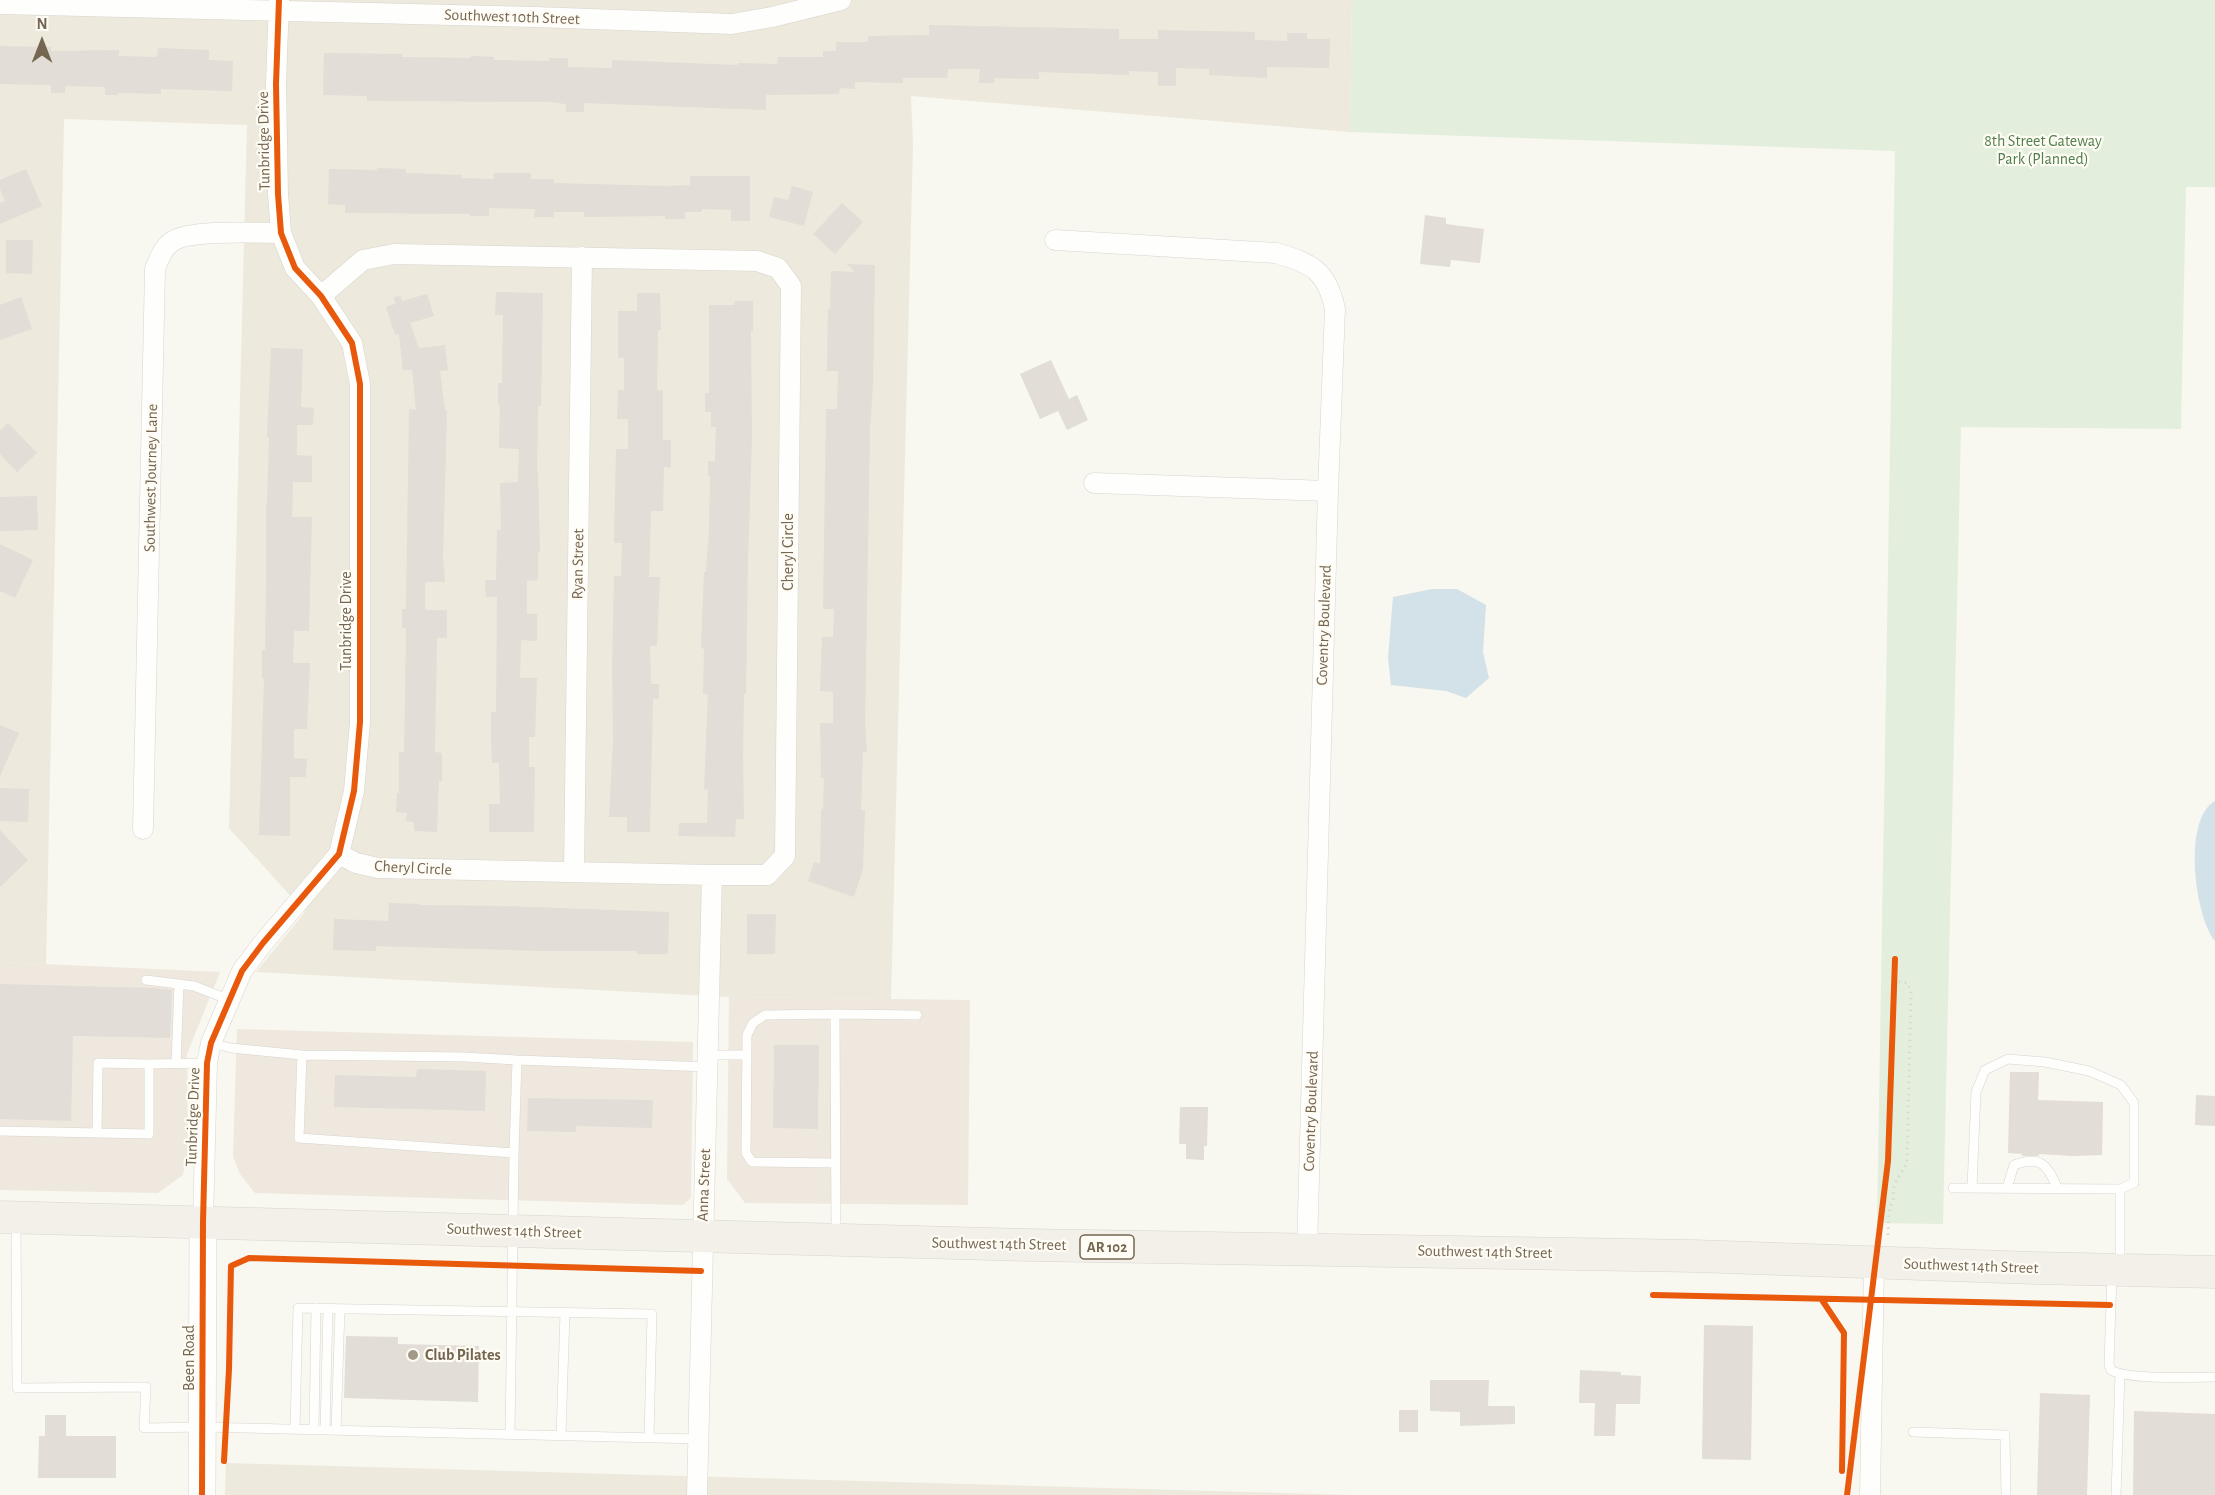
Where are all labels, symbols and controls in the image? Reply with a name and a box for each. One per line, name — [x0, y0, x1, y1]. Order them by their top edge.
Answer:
street label: Southwest 10th Street — [444, 5, 580, 29]
north arrow — [12, 12, 72, 72]
text: N — [36, 16, 48, 32]
street label: Tunbridge Drive — [254, 91, 274, 191]
park label: 8th Street Gateway Park (Planned) — [1984, 131, 2102, 169]
street label: Southwest Journey Lane — [140, 404, 162, 552]
street label: Cheryl Circle — [778, 513, 798, 591]
street label: Ryan Street — [568, 528, 588, 600]
street label: Coventry Boulevard — [1312, 564, 1336, 686]
street label: Tunbridge Drive — [336, 571, 356, 671]
street label: Cheryl Circle — [374, 856, 452, 880]
street label: Coventry Boulevard — [1299, 1050, 1323, 1172]
street label: Tunbridge Drive — [182, 1067, 204, 1167]
street label: Anna Street — [693, 1148, 715, 1222]
street label: Southwest 14th Street — [446, 1219, 582, 1243]
street label: Southwest 14th Street — [931, 1233, 1067, 1255]
road number: AR 102 — [1080, 1235, 1134, 1259]
street label: Southwest 14th Street — [1417, 1241, 1553, 1263]
street label: Southwest 14th Street — [1903, 1254, 2039, 1278]
street label: Been Road — [179, 1325, 199, 1391]
place label: Club Pilates — [425, 1345, 501, 1365]
marker: Club Pilates — [406, 1348, 420, 1362]

